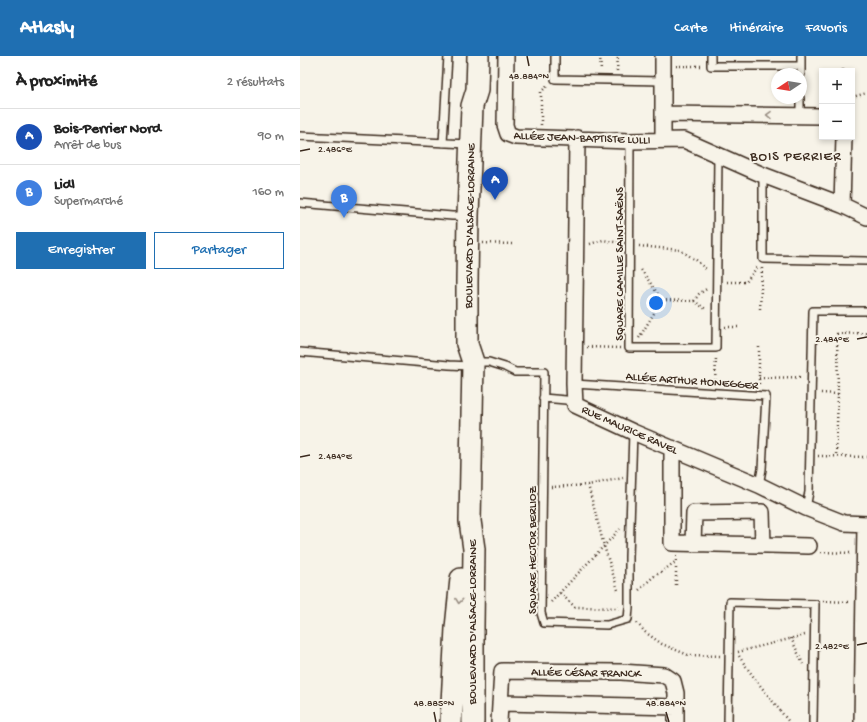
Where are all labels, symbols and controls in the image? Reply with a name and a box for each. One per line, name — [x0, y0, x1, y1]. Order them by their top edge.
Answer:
text: Atlasly — [20, 17, 74, 40]
text: Carte — [674, 20, 708, 37]
text: Itinéraire — [730, 20, 783, 37]
text: Favoris — [805, 20, 847, 37]
north arrow — [771, 68, 807, 104]
map controls — [819, 68, 855, 140]
button: + — [819, 68, 855, 104]
text: 48.884°N — [509, 71, 550, 83]
text: À proximité — [16, 72, 97, 92]
text: 2 résultats — [227, 75, 284, 90]
button: − — [819, 104, 855, 140]
one-way arrow — [766, 111, 772, 119]
text: Bois-Perrier Nord — [54, 120, 161, 138]
text: A — [25, 129, 33, 144]
text: 90 m — [258, 129, 284, 144]
street label: ALLÉE JEAN-BAPTISTE LULLI — [513, 130, 651, 148]
text: Arrêt de bus — [54, 138, 121, 153]
street label: BOULEVARD D'ALSACE-LORRAINE — [463, 143, 479, 310]
text: 2.486°E — [318, 144, 353, 156]
district label: BOIS PERRIER — [749, 149, 842, 166]
pin: A — [482, 167, 508, 200]
text: Lidl — [54, 176, 75, 194]
text: B — [26, 185, 32, 200]
text: 160 m — [252, 185, 284, 200]
pin: B — [331, 185, 357, 218]
street label: SQUARE CAMILLE SAINT-SAËNS — [614, 187, 628, 341]
text: Supermarché — [54, 194, 123, 209]
button: Enregistrer — [16, 232, 146, 269]
button: Partager — [154, 232, 284, 269]
your location — [646, 293, 666, 313]
text: 2.484°E — [815, 334, 850, 346]
street label: ALLÉE ARTHUR HONEGGER — [625, 370, 759, 394]
street label: RUE MAURICE RAVEL — [579, 403, 680, 459]
text: 2.484°E — [318, 451, 353, 463]
street label: SQUARE HECTOR BERLIOZ — [527, 486, 541, 614]
street label: BOULEVARD D'ALSACE-LORRAINE — [467, 539, 481, 706]
one-way arrow — [455, 598, 464, 604]
text: 2.482°E — [815, 641, 850, 653]
street label: ALLÉE CÉSAR FRANCK — [531, 666, 642, 682]
text: 48.885°N — [414, 698, 455, 710]
text: 48.884°N — [646, 698, 687, 710]

